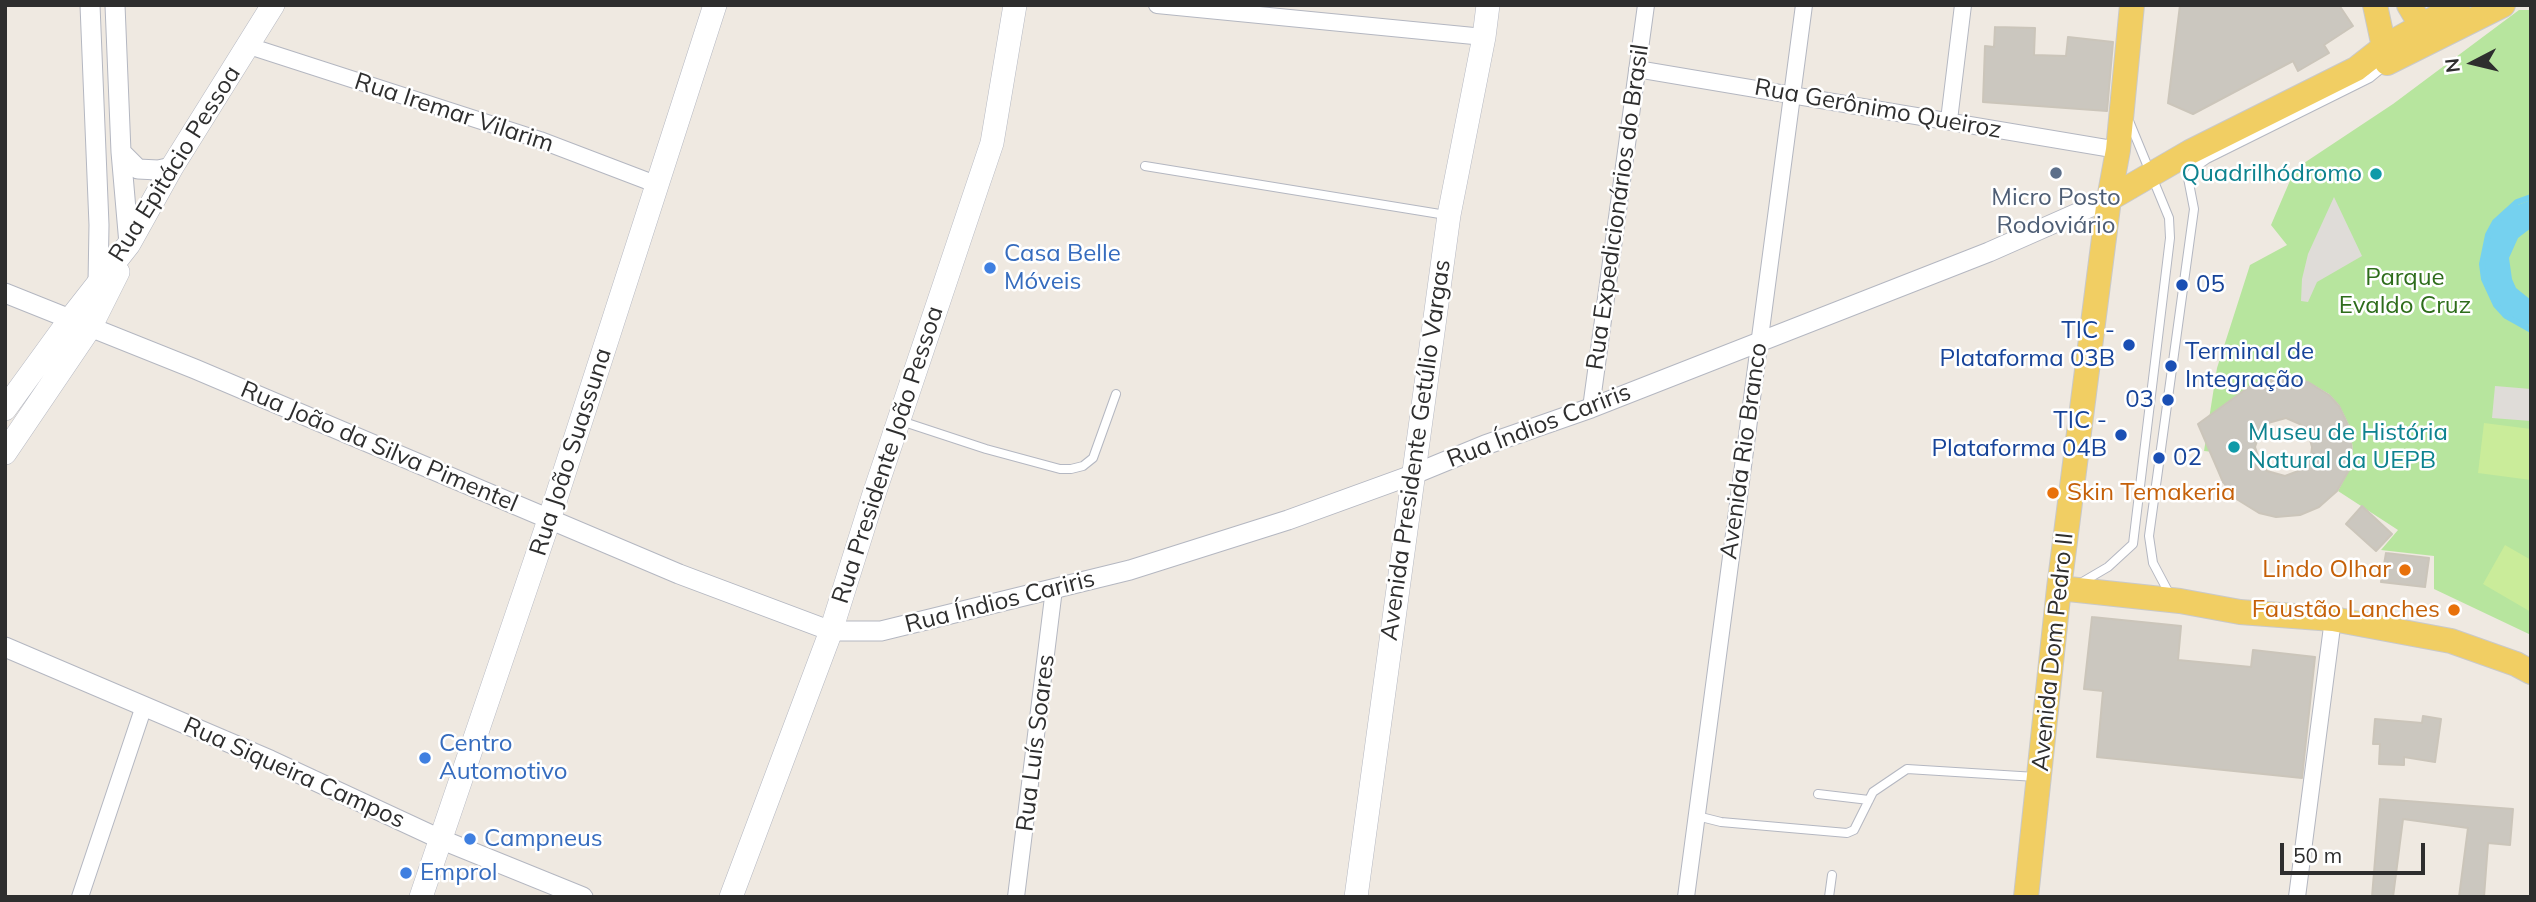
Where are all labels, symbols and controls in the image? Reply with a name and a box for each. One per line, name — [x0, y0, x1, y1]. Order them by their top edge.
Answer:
north arrow — [2438, 28, 2508, 98]
street label: Rua Expedicionários do Brasil — [1581, 42, 1655, 372]
text: N — [2439, 57, 2465, 74]
street label: Rua Epitácio Pessoa — [103, 61, 247, 267]
street label: Rua Iremar Vilarim — [351, 67, 557, 159]
street label: Rua Gerônimo Queiroz — [1752, 73, 2004, 145]
place label: Quadrilhódromo — [2181, 160, 2362, 188]
marker: Micro Posto Rodoviário — [2048, 165, 2064, 181]
marker: Quadrilhódromo — [2368, 166, 2384, 182]
place label: Micro Posto Rodoviário — [1991, 184, 2121, 240]
place label: Casa Belle Móveis — [1004, 240, 1121, 296]
street label: Avenida Presidente Getúlio Vargas — [1375, 258, 1457, 642]
marker: Casa Belle Móveis — [982, 260, 998, 276]
park label: Parque Evaldo Cruz — [2339, 264, 2471, 320]
place label: 05 — [2196, 271, 2225, 299]
marker: 05 — [2174, 277, 2190, 293]
street label: Rua Presidente João Pessoa — [826, 303, 950, 607]
place label: TIC - Plataforma 03B — [1939, 317, 2115, 373]
marker: TIC - Plataforma 03B — [2121, 337, 2137, 353]
place label: Terminal de Integração — [2185, 338, 2314, 394]
street label: Avenida Rio Branco — [1715, 341, 1773, 561]
street label: Rua João Suassuna — [524, 345, 618, 559]
marker: Terminal de Integração — [2163, 358, 2179, 374]
street label: Rua João da Silva Pimentel — [236, 375, 522, 519]
street label: Rua Índios Cariris — [1443, 378, 1635, 474]
place label: 03 — [2125, 386, 2154, 414]
marker: 03 — [2160, 392, 2176, 408]
place label: TIC - Plataforma 04B — [1931, 407, 2107, 463]
place label: Museu de História Natural da UEPB — [2248, 419, 2448, 475]
marker: TIC - Plataforma 04B — [2113, 427, 2129, 443]
marker: Museu de História Natural da UEPB — [2226, 439, 2242, 455]
place label: 02 — [2173, 444, 2202, 472]
marker: 02 — [2151, 450, 2167, 466]
place label: Skin Temakeria — [2067, 479, 2235, 507]
marker: Skin Temakeria — [2045, 485, 2061, 501]
street label: Avenida Dom Pedro II — [2026, 531, 2080, 773]
place label: Lindo Olhar — [2262, 556, 2391, 584]
marker: Lindo Olhar — [2397, 562, 2413, 578]
street label: Rua Índios Cariris — [902, 564, 1098, 640]
place label: Faustão Lanches — [2252, 596, 2440, 624]
marker: Faustão Lanches — [2446, 602, 2462, 618]
street label: Rua Luís Soares — [1011, 653, 1061, 833]
street label: Rua Siqueira Campos — [179, 711, 409, 835]
place label: Centro Automotivo — [439, 730, 568, 786]
marker: Centro Automotivo — [417, 750, 433, 766]
place label: Campneus — [484, 825, 603, 853]
scale bar — [2284, 828, 2429, 872]
marker: Campneus — [462, 831, 478, 847]
text: 50 m — [2293, 842, 2342, 868]
place label: Emprol — [420, 859, 498, 887]
marker: Emprol — [398, 865, 414, 881]

